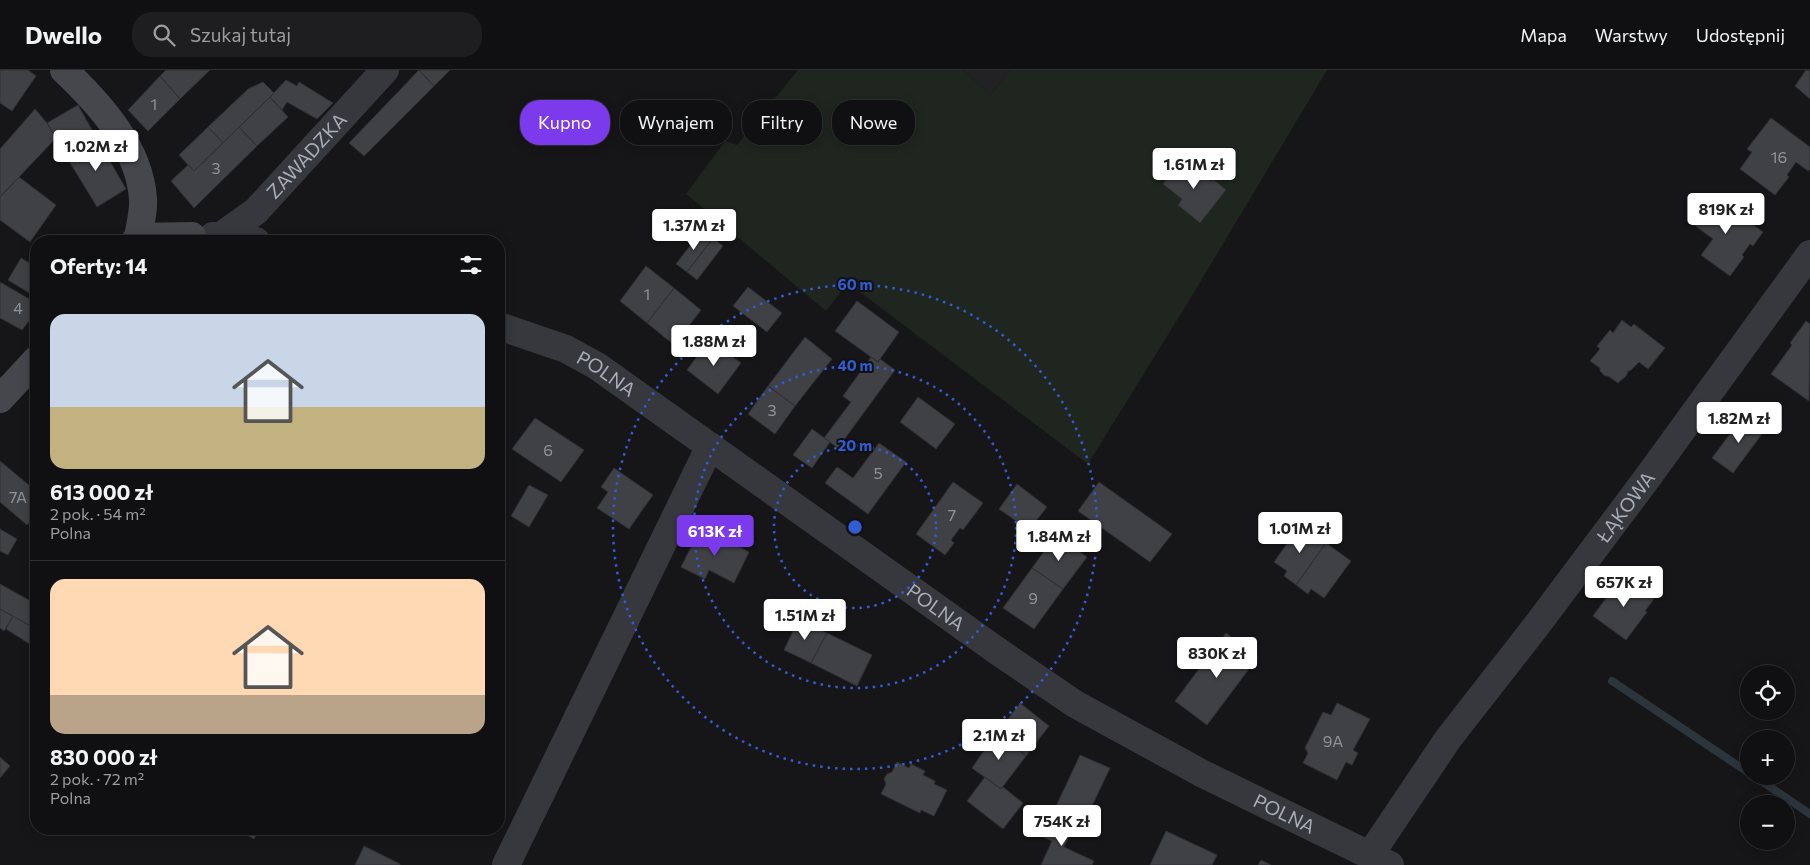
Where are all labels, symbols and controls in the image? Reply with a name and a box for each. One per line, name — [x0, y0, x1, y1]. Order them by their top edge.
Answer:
search box — [132, 12, 482, 57]
text: Dwello — [25, 20, 102, 49]
icon: search — [150, 21, 178, 49]
text: Szukaj tutaj — [190, 23, 291, 46]
text: Mapa — [1520, 24, 1567, 46]
text: Warstwy — [1595, 24, 1668, 46]
text: Udostępnij — [1696, 24, 1785, 46]
house number: 1 — [151, 94, 157, 113]
chip: Kupno — [520, 100, 610, 145]
chip: Wynajem — [620, 100, 732, 145]
chip: Filtry — [742, 100, 822, 145]
chip: Nowe — [832, 100, 915, 145]
street label: ZAWADZKA — [261, 108, 351, 203]
pin: 1.02M zł — [44, 129, 148, 172]
text: 1.02M zł — [64, 136, 128, 155]
house number: 16 — [1771, 147, 1787, 166]
pin: 1.61M zł — [1142, 148, 1246, 190]
text: 1.61M zł — [1164, 154, 1224, 173]
house number: 3 — [211, 158, 221, 177]
pin: 819K zł — [1680, 192, 1772, 235]
text: 819K zł — [1698, 199, 1754, 218]
pin: 1.37M zł — [642, 208, 746, 251]
text: 1.37M zł — [663, 215, 725, 234]
icon: filters — [457, 251, 485, 279]
text: Oferty: 14 — [50, 253, 147, 278]
text: 60 m — [837, 275, 873, 293]
house number: 1 — [644, 284, 650, 303]
house number: 4 — [13, 298, 23, 317]
pin: 1.88M zł — [662, 324, 766, 367]
text: 1.88M zł — [682, 331, 746, 350]
street label: POLNA — [573, 345, 640, 401]
icon: home — [223, 346, 313, 436]
text: 40 m — [837, 356, 873, 374]
house number: 3 — [767, 400, 777, 419]
pin: 1.82M zł — [1687, 402, 1791, 444]
text: 1.82M zł — [1708, 408, 1770, 427]
text: 20 m — [838, 436, 872, 454]
house number: 6 — [543, 440, 553, 459]
house number: 5 — [873, 463, 883, 482]
street label: ŁĄKOWA — [1591, 467, 1659, 547]
text: 613 000 zł — [50, 479, 153, 504]
house number: 7A — [9, 487, 27, 506]
text: 2 pok. · 54 m² — [50, 504, 146, 523]
house number: 7 — [948, 505, 956, 524]
pin: 1.01M zł — [1248, 512, 1352, 554]
pin: 613K zł — [669, 514, 761, 557]
centre of rings — [846, 518, 864, 536]
text: 1.01M zł — [1269, 518, 1331, 537]
pin: 1.84M zł — [1007, 520, 1111, 562]
text: 613K zł — [688, 521, 742, 540]
text: Polna — [50, 523, 91, 542]
text: 1.84M zł — [1027, 526, 1091, 545]
pin: 657K zł — [1578, 566, 1670, 608]
text: 657K zł — [1596, 572, 1652, 591]
street label: POLNA — [903, 578, 970, 635]
house number: 9 — [1028, 588, 1038, 607]
pin: 1.51M zł — [753, 598, 857, 641]
text: 1.51M zł — [775, 605, 835, 624]
icon: home — [223, 612, 313, 702]
pin: 830K zł — [1171, 636, 1263, 679]
text: 830K zł — [1188, 643, 1246, 662]
map controls — [1740, 665, 1795, 850]
button: locate — [1740, 665, 1795, 720]
pin: 2.1M zł — [953, 718, 1045, 761]
text: 2.1M zł — [973, 725, 1025, 744]
button: + — [1740, 730, 1795, 785]
house number: 9A — [1323, 731, 1343, 750]
text: 830 000 zł — [50, 744, 157, 769]
text: 2 pok. · 72 m² — [50, 769, 144, 788]
text: Polna — [50, 788, 91, 807]
street label: POLNA — [1250, 788, 1319, 838]
button: − — [1740, 795, 1795, 850]
pin: 754K zł — [1016, 804, 1108, 847]
text: 754K zł — [1034, 811, 1090, 830]

